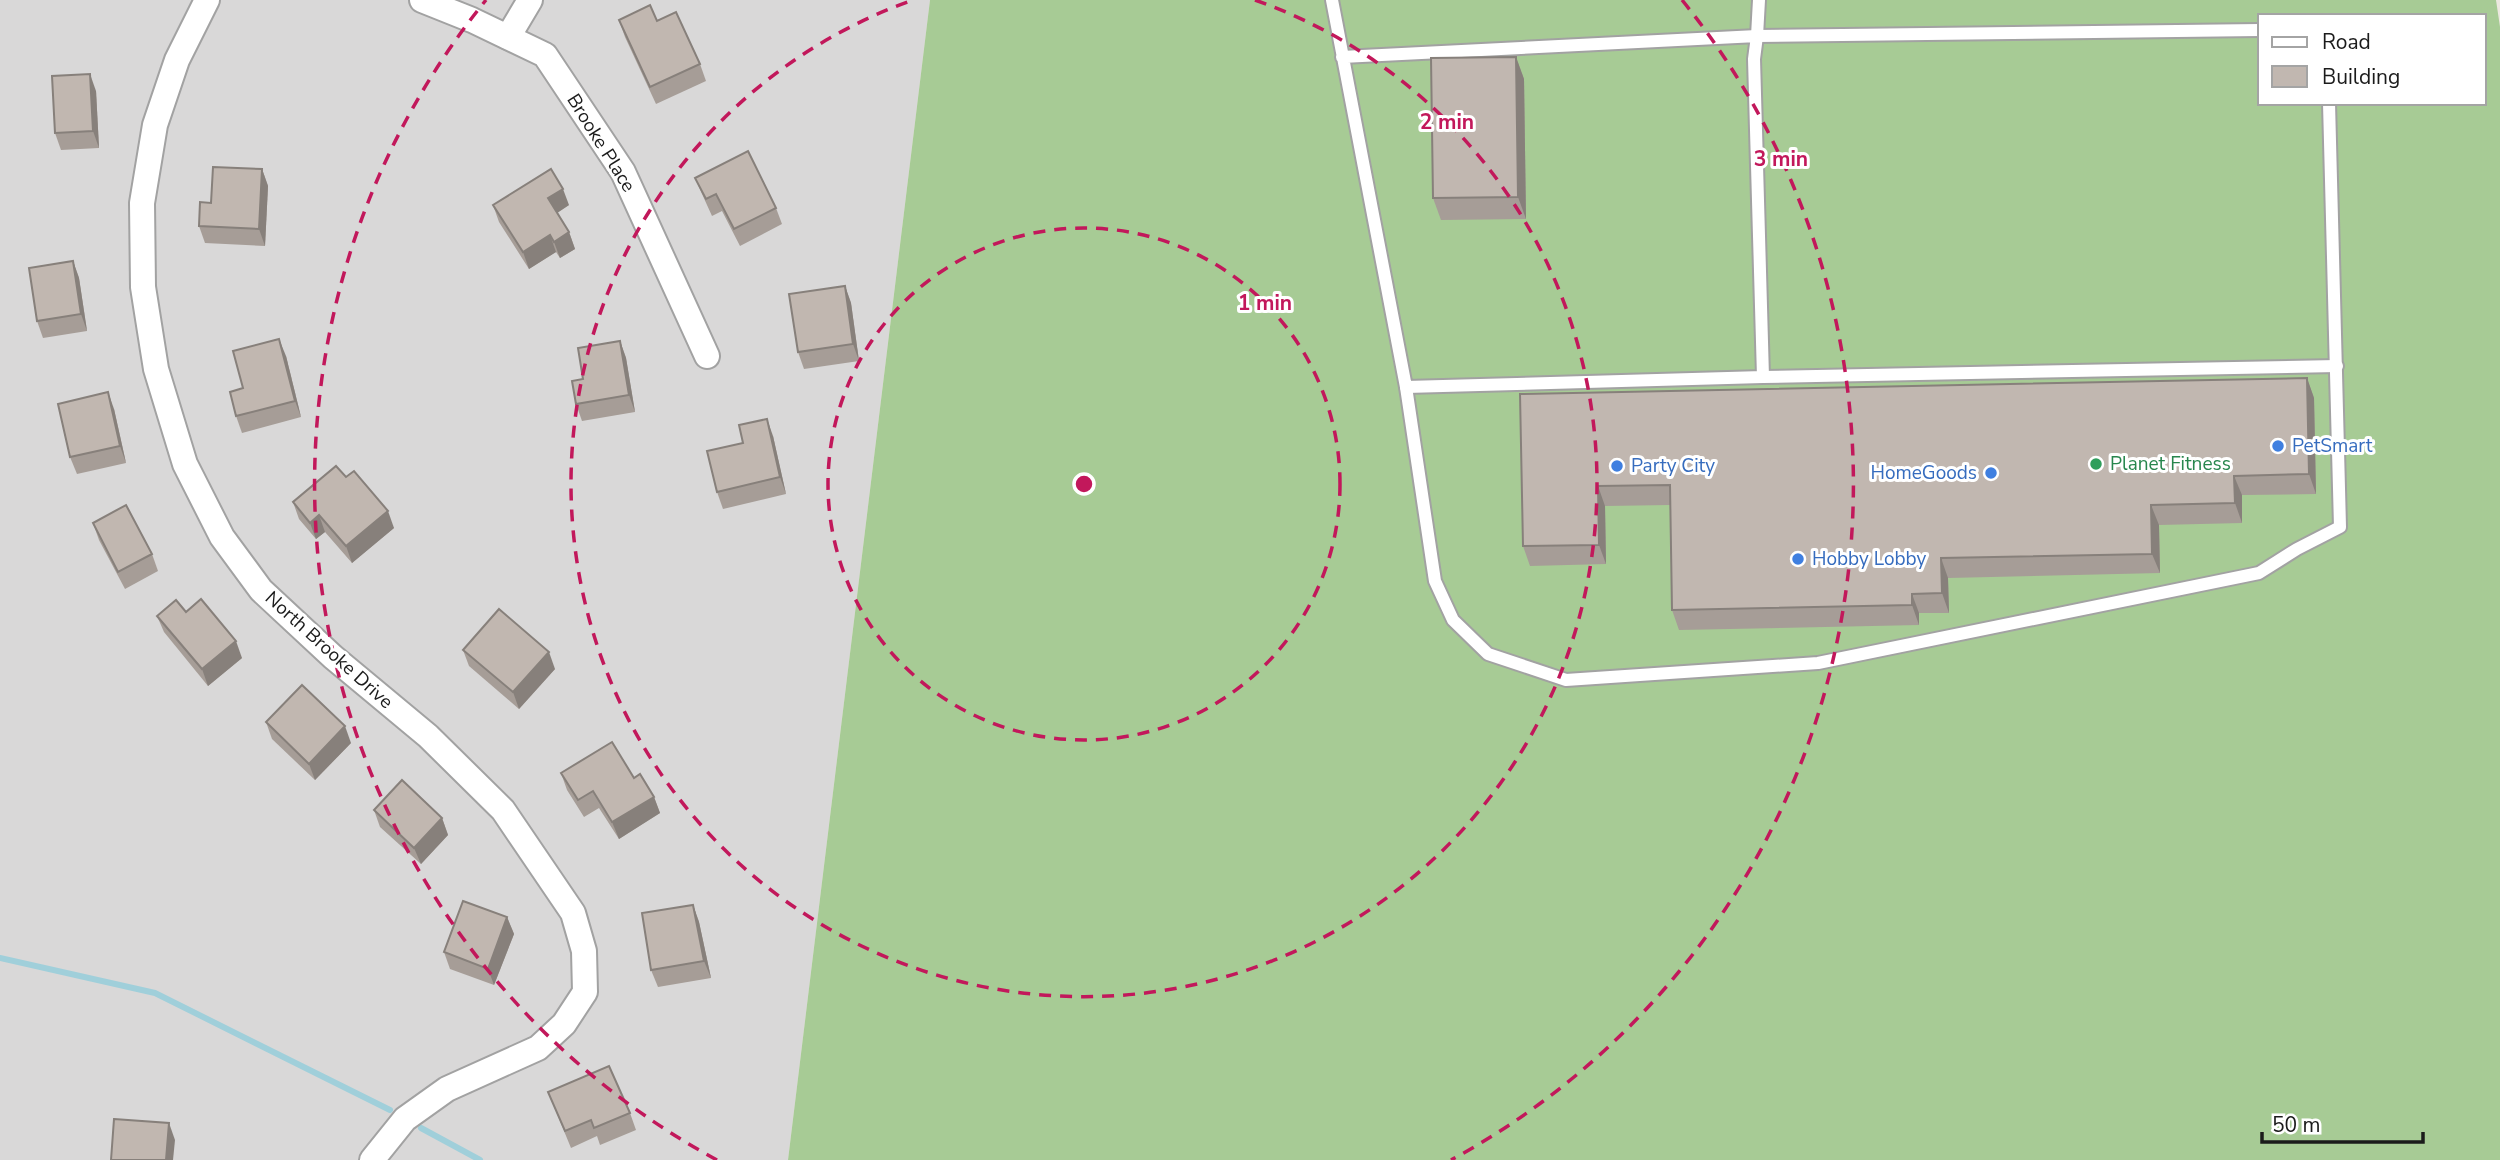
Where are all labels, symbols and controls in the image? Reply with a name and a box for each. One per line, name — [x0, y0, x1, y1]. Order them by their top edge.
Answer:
legend — [2258, 14, 2486, 105]
text: Road — [2322, 28, 2371, 56]
text: Building — [2322, 63, 2400, 91]
street label: Brooke Place — [560, 89, 642, 197]
text: 2 min — [1420, 108, 1474, 136]
text: 3 min — [1754, 145, 1808, 173]
text: 1 min — [1238, 289, 1292, 317]
place label: PetSmart — [2292, 433, 2373, 459]
marker: PetSmart — [2270, 438, 2286, 454]
place label: Planet Fitness — [2110, 451, 2231, 477]
place label: Party City — [1631, 453, 1715, 479]
marker: Planet Fitness — [2088, 456, 2104, 472]
marker: Party City — [1609, 458, 1625, 474]
place label: HomeGoods — [1870, 460, 1977, 486]
marker: HomeGoods — [1983, 465, 1999, 481]
centre of rings — [1072, 472, 1096, 496]
place label: Hobby Lobby — [1812, 546, 1926, 572]
marker: Hobby Lobby — [1790, 551, 1806, 567]
street label: North Brooke Drive — [259, 585, 399, 715]
scale bar — [2262, 1100, 2423, 1144]
text: 50 m — [2272, 1111, 2321, 1139]

